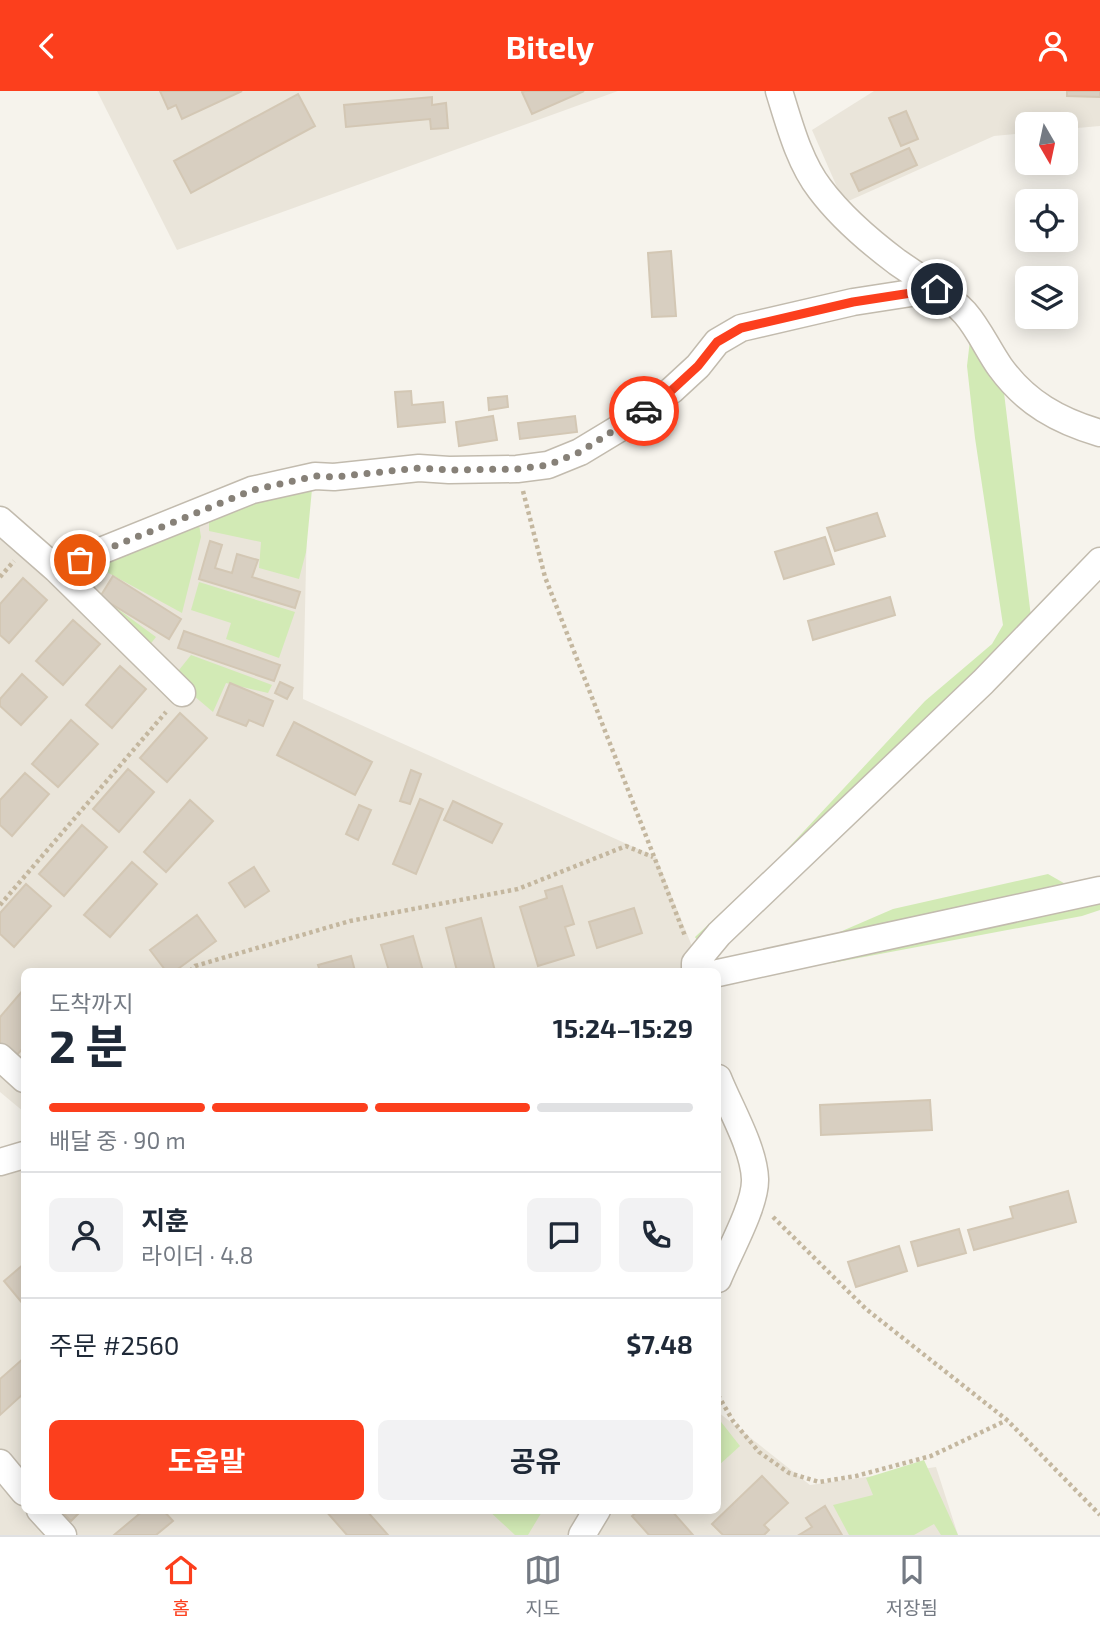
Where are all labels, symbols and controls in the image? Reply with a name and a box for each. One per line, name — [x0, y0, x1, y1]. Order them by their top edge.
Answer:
icon: back — [28, 27, 66, 65]
text: Bitely — [506, 27, 594, 65]
icon: person — [1034, 27, 1072, 65]
north arrow — [1015, 112, 1078, 175]
map controls — [1015, 112, 1078, 329]
button: locate — [1015, 189, 1078, 252]
pin — [907, 259, 967, 319]
button: layers — [1015, 266, 1078, 329]
icon: home — [918, 270, 956, 308]
courier — [609, 376, 679, 446]
icon: car — [625, 392, 663, 430]
pin — [50, 530, 110, 590]
icon: bag — [61, 541, 99, 579]
text: 도착까지 — [49, 989, 134, 1017]
text: 15:24–15:29 — [553, 1012, 693, 1043]
text: 2 분 — [49, 1017, 128, 1072]
text: 배달 중 · 90 m — [49, 1126, 186, 1154]
button: person — [49, 1198, 123, 1272]
button: chat — [527, 1198, 601, 1272]
button: phone — [619, 1198, 693, 1272]
text: 지훈 — [141, 1204, 189, 1235]
text: 라이더 · 4.8 — [141, 1241, 254, 1269]
text: $7.48 — [626, 1328, 693, 1359]
text: 주문 #2560 — [49, 1329, 180, 1360]
button: 도움말 — [49, 1420, 364, 1500]
button: 공유 — [378, 1420, 693, 1500]
tab: 홈 — [162, 1551, 200, 1620]
tab: 지도 — [524, 1551, 562, 1620]
tab: 저장됨 — [886, 1551, 938, 1620]

